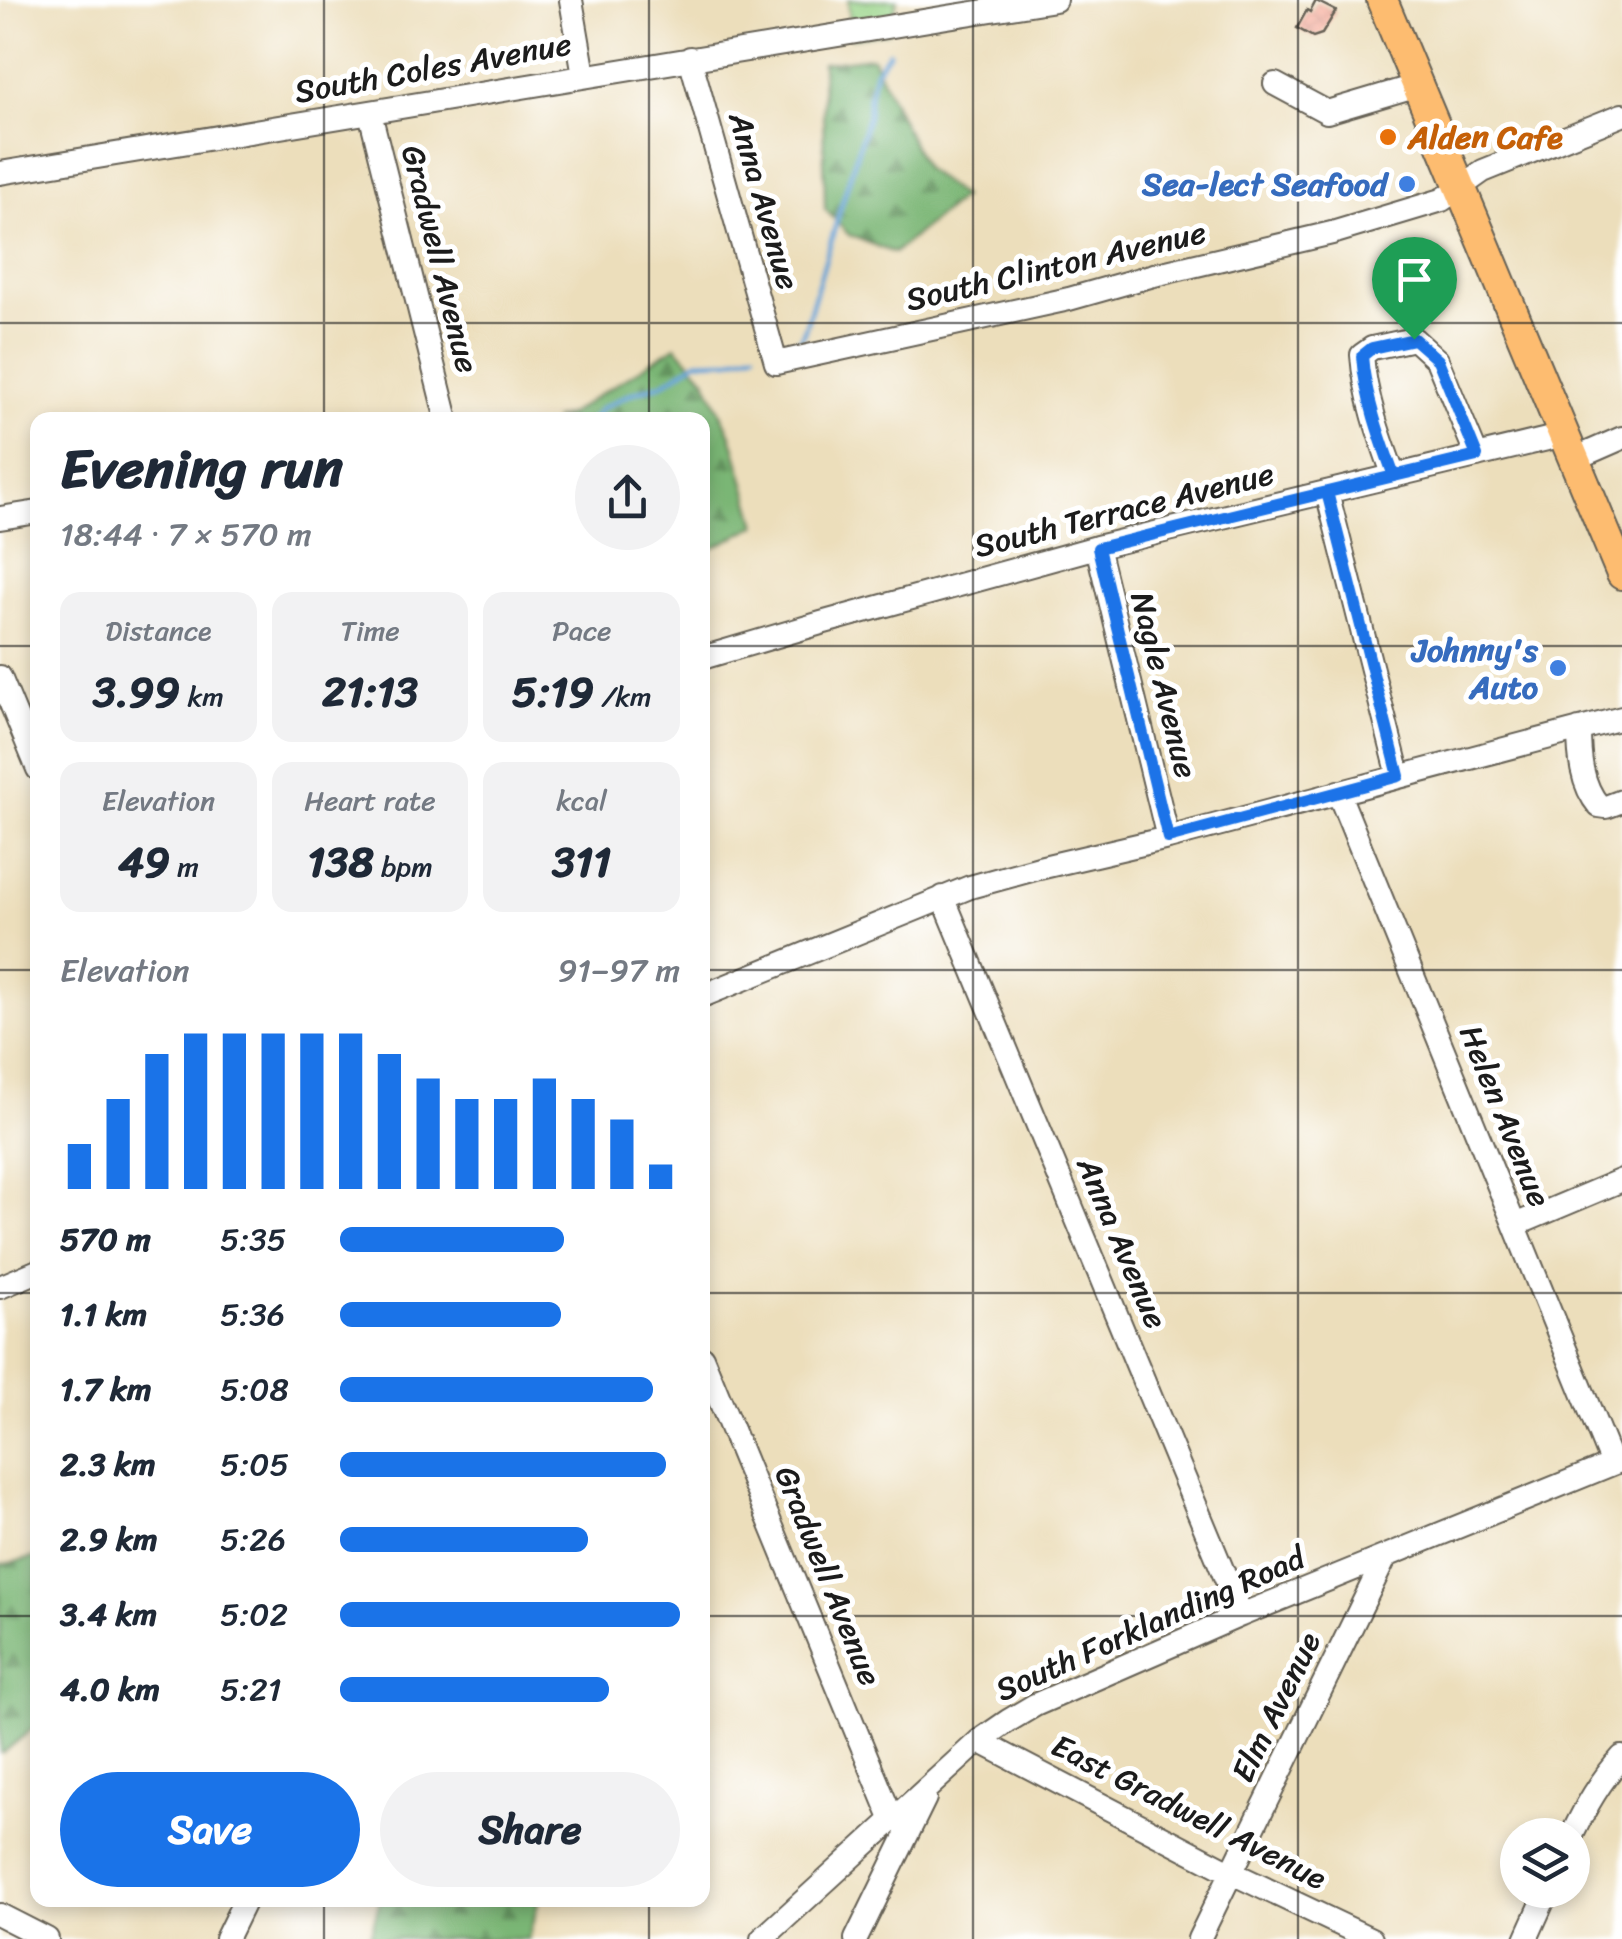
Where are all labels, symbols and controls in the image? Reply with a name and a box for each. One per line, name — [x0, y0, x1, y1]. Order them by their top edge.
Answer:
street label: South Coles Avenue — [290, 16, 576, 120]
street label: Anna Avenue — [711, 104, 817, 297]
place label: Alden Cafe — [1406, 109, 1563, 166]
marker: Alden Cafe — [1377, 126, 1399, 148]
street label: Gradwell Avenue — [384, 139, 496, 379]
place label: Sea-lect Seafood — [1141, 156, 1390, 213]
marker: Sea-lect Seafood — [1396, 173, 1418, 195]
street label: South Clinton Avenue — [900, 204, 1212, 328]
pin — [1372, 237, 1457, 340]
icon: arrive — [1387, 252, 1442, 307]
text: Evening run — [60, 420, 343, 517]
button: share — [575, 445, 680, 550]
street label: South Terrace Avenue — [968, 445, 1280, 575]
text: 18:44 · 7 × 570 m — [60, 506, 312, 563]
street label: Nagle Avenue — [1113, 586, 1215, 784]
text: Distance — [105, 606, 211, 655]
text: Time — [340, 606, 400, 655]
text: Pace — [552, 606, 611, 655]
place label: Johnny's Auto — [1410, 622, 1539, 716]
text: 3.99 — [93, 655, 180, 729]
text: 21:13 — [322, 655, 418, 729]
text: 5:19 — [512, 655, 594, 729]
marker: Johnny's Auto — [1547, 657, 1569, 679]
text: km — [180, 672, 224, 721]
text: /km — [594, 672, 652, 721]
text: Elevation — [102, 776, 215, 825]
text: Heart rate — [304, 776, 436, 825]
text: kcal — [556, 776, 607, 825]
text: 49 — [118, 825, 170, 899]
text: 138 — [307, 825, 374, 899]
text: 311 — [552, 825, 611, 899]
text: m — [170, 842, 199, 891]
text: bpm — [374, 842, 433, 891]
text: Elevation — [60, 942, 190, 999]
text: 91–97 m — [558, 942, 680, 999]
street label: Helen Avenue — [1443, 1016, 1567, 1216]
street label: Anna Avenue — [1060, 1147, 1184, 1338]
text: 570 m — [60, 1211, 151, 1268]
text: 5:35 — [220, 1211, 286, 1268]
text: 1.1 km — [60, 1286, 147, 1343]
text: 5:36 — [220, 1286, 285, 1343]
text: 1.7 km — [60, 1361, 152, 1418]
text: 5:08 — [220, 1361, 289, 1418]
text: 2.3 km — [60, 1436, 156, 1493]
text: 5:05 — [220, 1436, 289, 1493]
street label: Gradwell Avenue — [758, 1457, 898, 1695]
text: 2.9 km — [60, 1511, 158, 1568]
text: 5:26 — [220, 1511, 286, 1568]
street label: South Forklanding Road — [986, 1529, 1316, 1718]
text: 3.4 km — [60, 1586, 157, 1643]
text: 5:02 — [220, 1586, 288, 1643]
street label: Elm Avenue — [1215, 1622, 1337, 1792]
text: 4.0 km — [60, 1661, 160, 1718]
text: 5:21 — [220, 1661, 281, 1718]
street label: East Gradwell Avenue — [1041, 1718, 1337, 1906]
button: Save — [60, 1772, 360, 1887]
button: Share — [380, 1772, 680, 1887]
map controls — [1500, 1818, 1590, 1908]
button: layers — [1500, 1818, 1590, 1908]

